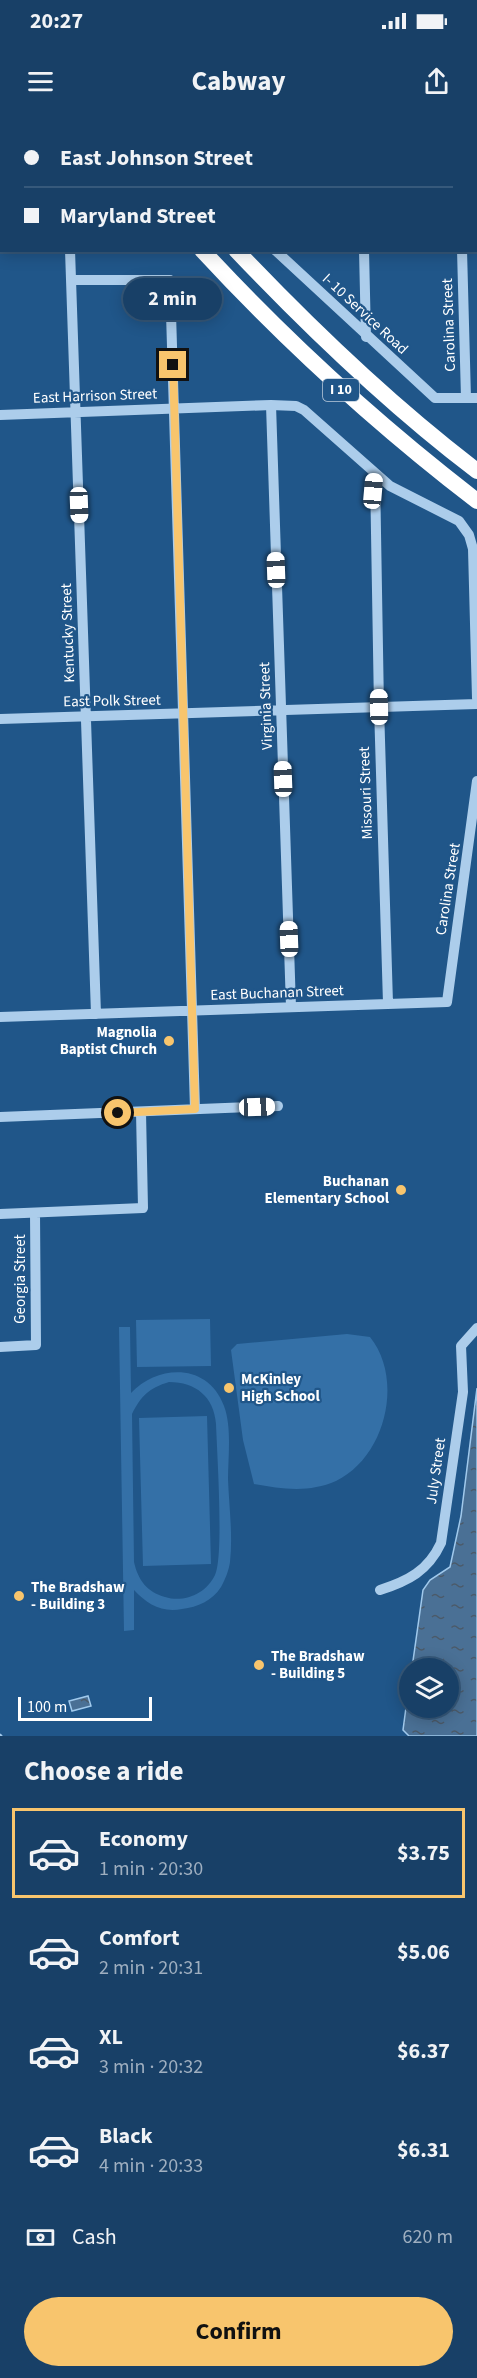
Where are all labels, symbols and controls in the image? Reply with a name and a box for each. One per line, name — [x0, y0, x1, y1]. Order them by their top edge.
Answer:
text: 20:27 — [30, 5, 83, 37]
text: Cabway — [191, 62, 286, 101]
icon: menu — [24, 65, 57, 98]
icon: share — [420, 65, 453, 98]
text: East Johnson Street — [60, 142, 253, 174]
text: Maryland Street — [60, 200, 216, 232]
street label: I- 10 Service Road — [317, 269, 413, 359]
callout: 2 min — [124, 278, 222, 320]
street label: Carolina Street — [437, 278, 461, 372]
text: 2 min — [148, 285, 197, 313]
route end — [159, 351, 186, 378]
road number: I 10 — [323, 379, 359, 401]
street label: East Harrison Street — [33, 383, 157, 409]
car — [362, 472, 384, 510]
car — [69, 487, 89, 523]
car — [266, 552, 286, 588]
street label: Kentucky Street — [56, 583, 80, 683]
street label: Virginia Street — [254, 662, 278, 750]
car — [370, 689, 388, 725]
street label: East Polk Street — [63, 690, 161, 712]
street label: Missouri Street — [354, 746, 378, 840]
car — [273, 761, 293, 797]
street label: Carolina Street — [430, 841, 466, 937]
car — [279, 921, 299, 957]
street label: East Buchanan Street — [210, 980, 344, 1006]
place label: Magnolia Baptist Church — [60, 1022, 157, 1060]
marker: Magnolia Baptist Church — [162, 1034, 176, 1048]
car — [239, 1097, 275, 1117]
route start — [104, 1099, 131, 1126]
place label: Buchanan Elementary School — [264, 1171, 390, 1209]
marker: Buchanan Elementary School — [394, 1183, 408, 1197]
street label: Georgia Street — [10, 1234, 31, 1324]
place label: McKinley High School — [241, 1369, 320, 1407]
marker: McKinley High School — [222, 1381, 236, 1395]
street label: July Street — [421, 1436, 451, 1506]
place label: The Bradshaw - Building 3 — [31, 1577, 125, 1615]
marker: The Bradshaw - Building 3 — [12, 1589, 26, 1603]
place label: The Bradshaw - Building 5 — [271, 1646, 365, 1684]
marker: The Bradshaw - Building 5 — [252, 1658, 266, 1672]
map controls — [399, 1658, 459, 1718]
button: layers — [399, 1658, 459, 1718]
scale bar — [18, 1694, 152, 1722]
text: 100 m — [27, 1696, 67, 1718]
text: Choose a ride — [24, 1752, 184, 1791]
text: Economy — [99, 1823, 188, 1855]
icon: car — [27, 1826, 81, 1880]
text: $3.75 — [397, 1837, 450, 1869]
text: 1 min · 20:30 — [99, 1855, 203, 1883]
text: Comfort — [99, 1922, 180, 1954]
icon: car — [27, 1925, 81, 1979]
text: $5.06 — [397, 1936, 450, 1968]
text: 2 min · 20:31 — [99, 1954, 203, 1982]
text: XL — [99, 2021, 123, 2053]
icon: car — [27, 2024, 81, 2078]
text: $6.37 — [397, 2035, 450, 2067]
text: 3 min · 20:32 — [99, 2053, 203, 2081]
text: Black — [99, 2120, 153, 2152]
icon: car — [27, 2123, 81, 2177]
text: $6.31 — [397, 2134, 450, 2166]
text: 4 min · 20:33 — [99, 2152, 203, 2180]
icon: cash — [24, 2221, 57, 2254]
text: Cash — [72, 2221, 117, 2253]
text: 620 m — [403, 2223, 453, 2251]
button: Confirm — [24, 2297, 453, 2366]

